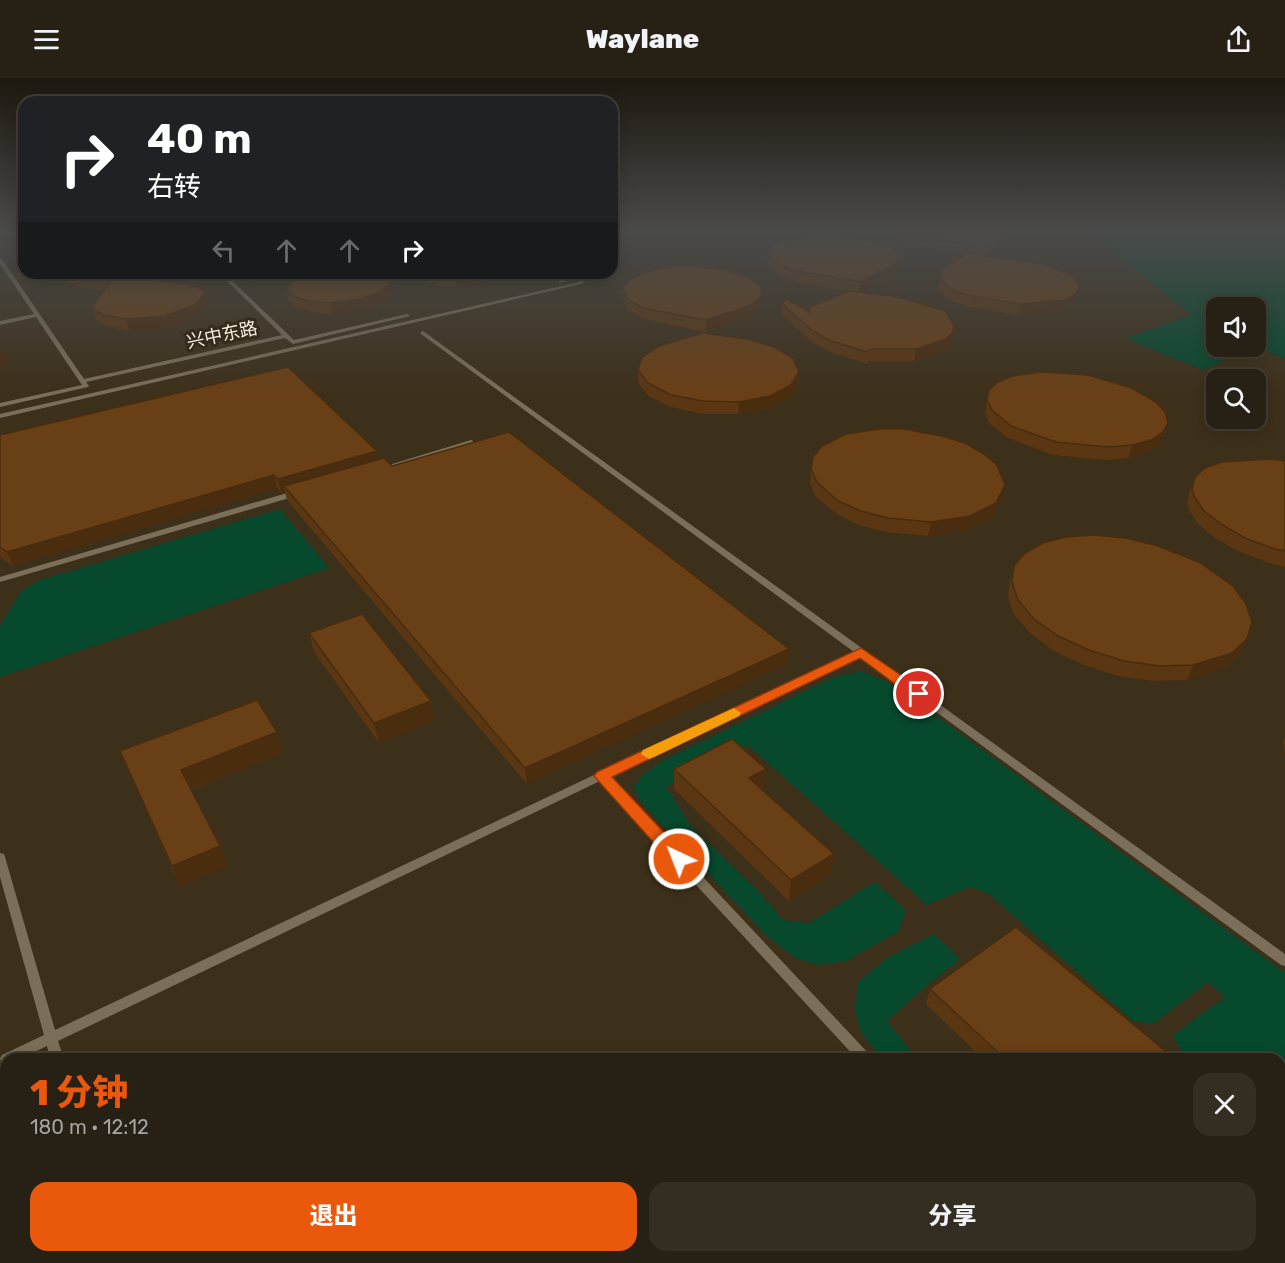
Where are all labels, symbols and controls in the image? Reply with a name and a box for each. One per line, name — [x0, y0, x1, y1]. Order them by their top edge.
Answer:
icon: menu — [30, 23, 63, 56]
text: Waylane — [586, 23, 699, 55]
icon: share — [1222, 23, 1255, 56]
text: 40 m — [147, 114, 252, 164]
icon: right — [48, 120, 126, 198]
text: 右转 — [147, 171, 201, 203]
icon: left — [207, 234, 240, 267]
icon: ahead — [270, 234, 303, 267]
icon: ahead — [333, 234, 366, 267]
icon: right — [396, 234, 429, 267]
map controls — [1206, 297, 1266, 429]
button: sound — [1206, 297, 1266, 357]
street label: 兴中东路 — [184, 317, 260, 353]
button: search — [1206, 369, 1266, 429]
pin — [893, 668, 944, 719]
icon: arrive — [902, 677, 935, 710]
position arrow — [647, 827, 711, 891]
text: 1 分钟 — [30, 1071, 128, 1114]
button: close — [1193, 1073, 1256, 1136]
text: 180 m · 12:12 — [30, 1115, 149, 1139]
button: 退出 — [30, 1182, 637, 1251]
button: 分享 — [649, 1182, 1256, 1251]

